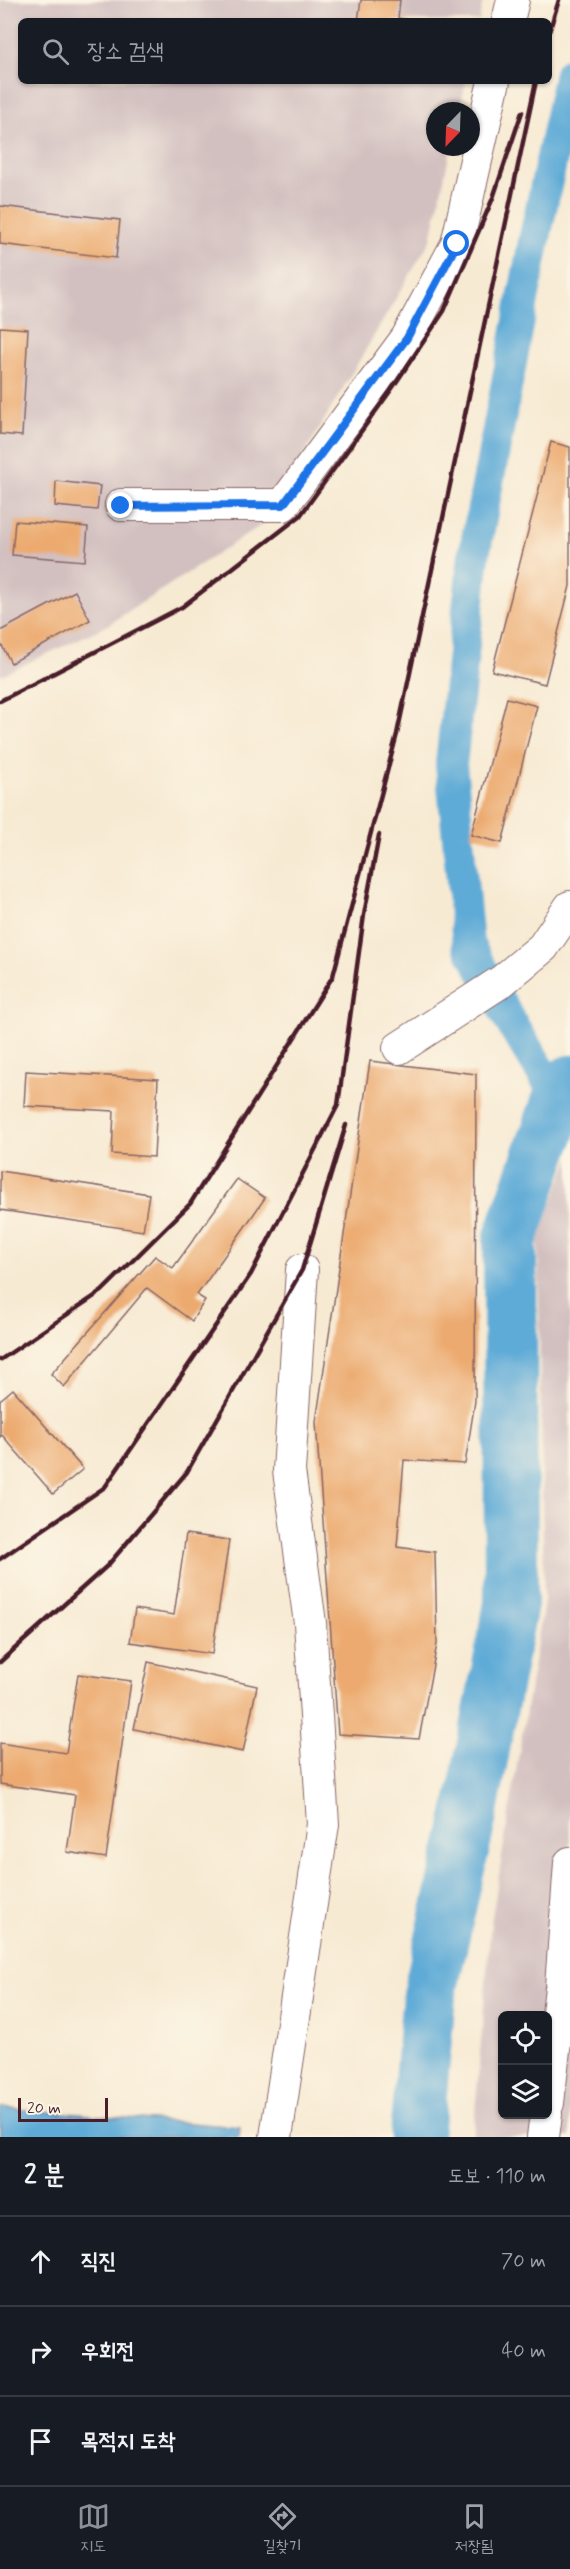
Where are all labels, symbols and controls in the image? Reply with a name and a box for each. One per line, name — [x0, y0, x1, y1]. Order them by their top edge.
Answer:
search box — [18, 18, 552, 84]
icon: search — [39, 35, 72, 68]
text: 장소 검색 — [87, 38, 164, 66]
north arrow — [426, 102, 480, 156]
route start — [443, 230, 469, 256]
route end — [107, 492, 133, 518]
map controls — [498, 2011, 552, 2119]
button: locate — [498, 2011, 552, 2065]
button: layers — [498, 2065, 552, 2119]
scale bar — [18, 2095, 108, 2122]
text: 20 m — [27, 2098, 61, 2119]
text: 2 분 — [24, 2159, 65, 2193]
text: 도보 · 110 m — [448, 2163, 546, 2190]
icon: ahead — [24, 2245, 57, 2278]
text: 직진 — [81, 2248, 116, 2276]
text: 70 m — [501, 2248, 546, 2275]
icon: right — [24, 2335, 57, 2368]
text: 우회전 — [81, 2338, 134, 2366]
text: 40 m — [502, 2338, 546, 2365]
icon: arrive — [24, 2425, 57, 2458]
text: 목적지 도착 — [81, 2428, 175, 2456]
tab: 지도 — [77, 2500, 110, 2557]
tab: 길찾기 — [263, 2500, 302, 2557]
tab: 저장됨 — [455, 2500, 493, 2557]

